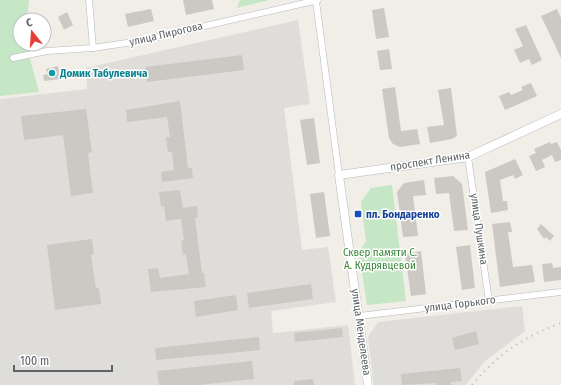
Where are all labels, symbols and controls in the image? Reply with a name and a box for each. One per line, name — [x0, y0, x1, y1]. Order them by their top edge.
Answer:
north arrow — [12, 12, 52, 52]
text: С — [25, 16, 34, 30]
street label: улица Пирогова — [128, 19, 204, 49]
place label: Домик Табулевича — [59, 67, 148, 80]
marker: Домик Табулевича — [47, 68, 57, 78]
street label: проспект Ленина — [389, 148, 471, 174]
street label: улица Пушкина — [468, 193, 490, 265]
place label: пл. Бондаренко — [366, 208, 440, 221]
marker: пл. Бондаренко — [353, 209, 363, 219]
park label: Сквер памяти С. А. Кудрявцевой — [343, 246, 417, 272]
street label: улица Менделеева — [348, 288, 374, 376]
street label: улица Горького — [424, 293, 496, 315]
scale bar — [14, 347, 112, 373]
text: 100 m — [20, 354, 49, 368]

